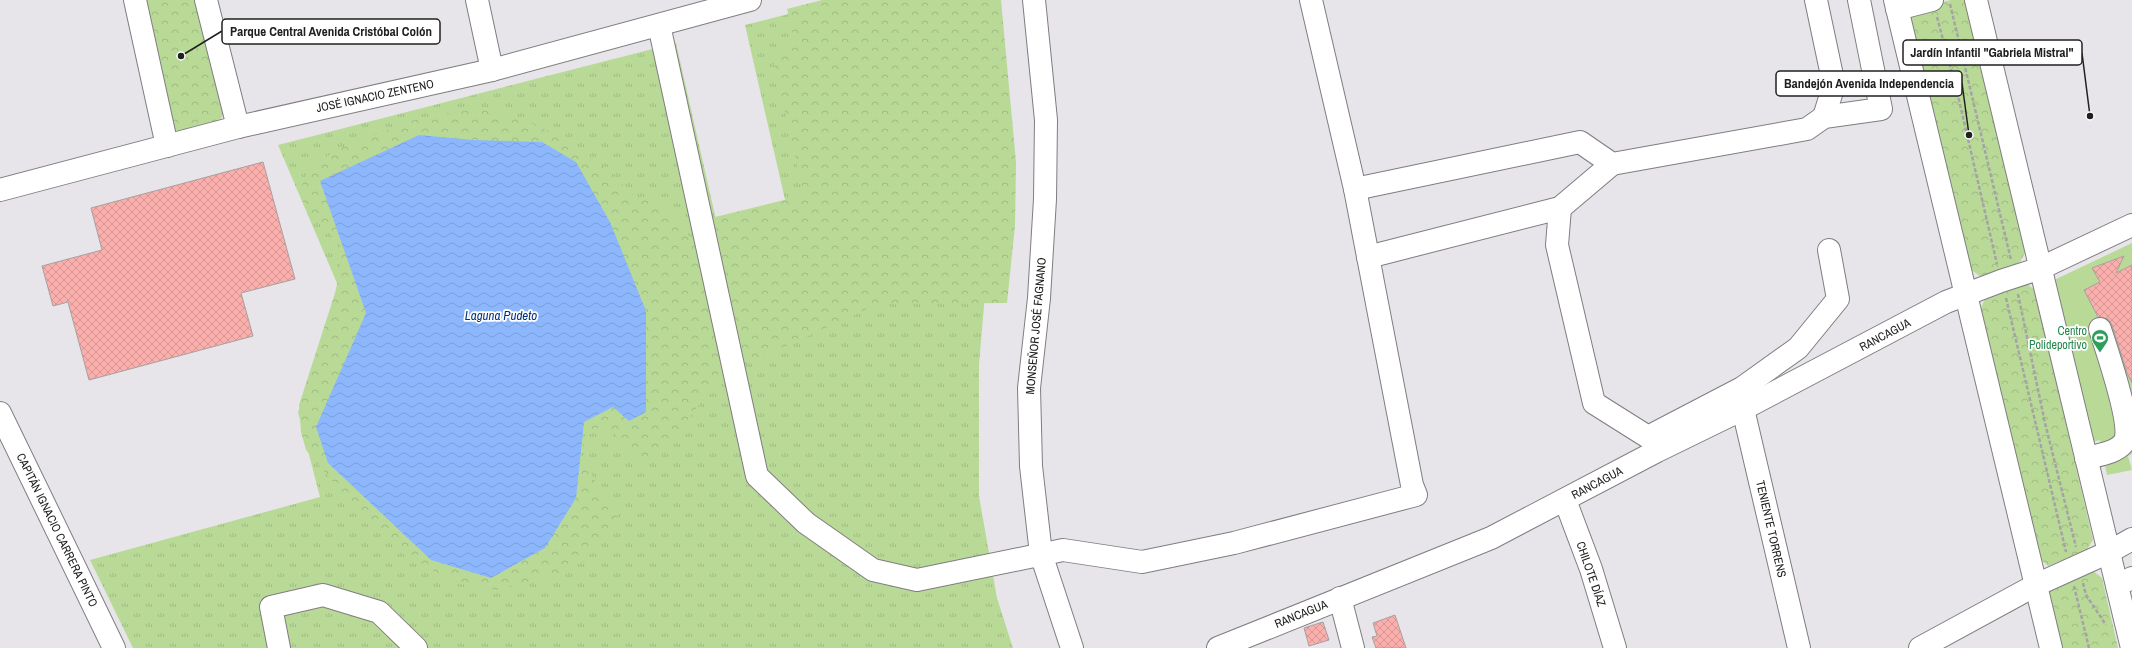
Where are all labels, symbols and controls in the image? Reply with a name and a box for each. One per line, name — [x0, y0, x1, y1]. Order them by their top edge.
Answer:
callout: Parque Central Avenida Cristóbal Colón — [222, 19, 440, 44]
text: Parque Central Avenida Cristóbal Colón — [230, 23, 432, 40]
callout: Jardín Infantil "Gabriela Mistral" — [1903, 40, 2082, 65]
text: Jardín Infantil "Gabriela Mistral" — [1911, 44, 2073, 61]
callout: Bandejón Avenida Independencia — [1776, 71, 1962, 96]
text: Bandejón Avenida Independencia — [1784, 75, 1954, 92]
street label: JOSÉ IGNACIO ZENTENO — [315, 76, 436, 116]
street label: MONSEÑOR JOSÉ FAGNANO — [1022, 257, 1050, 395]
water label: Laguna Pudeto — [465, 307, 537, 324]
street label: RANCAGUA — [1857, 315, 1914, 355]
place label: Centro Polideportivo — [2029, 323, 2087, 353]
sports icon: Centro Polideportivo — [2090, 328, 2110, 353]
street label: CAPITÁN IGNACIO CARRERA PINTO — [13, 450, 101, 610]
street label: RANCAGUA — [1569, 463, 1626, 503]
street label: TENIENTE TORRENS — [1752, 479, 1790, 580]
street label: CHILOTE DÍAZ — [1572, 539, 1610, 609]
street label: RANCAGUA — [1272, 596, 1330, 632]

